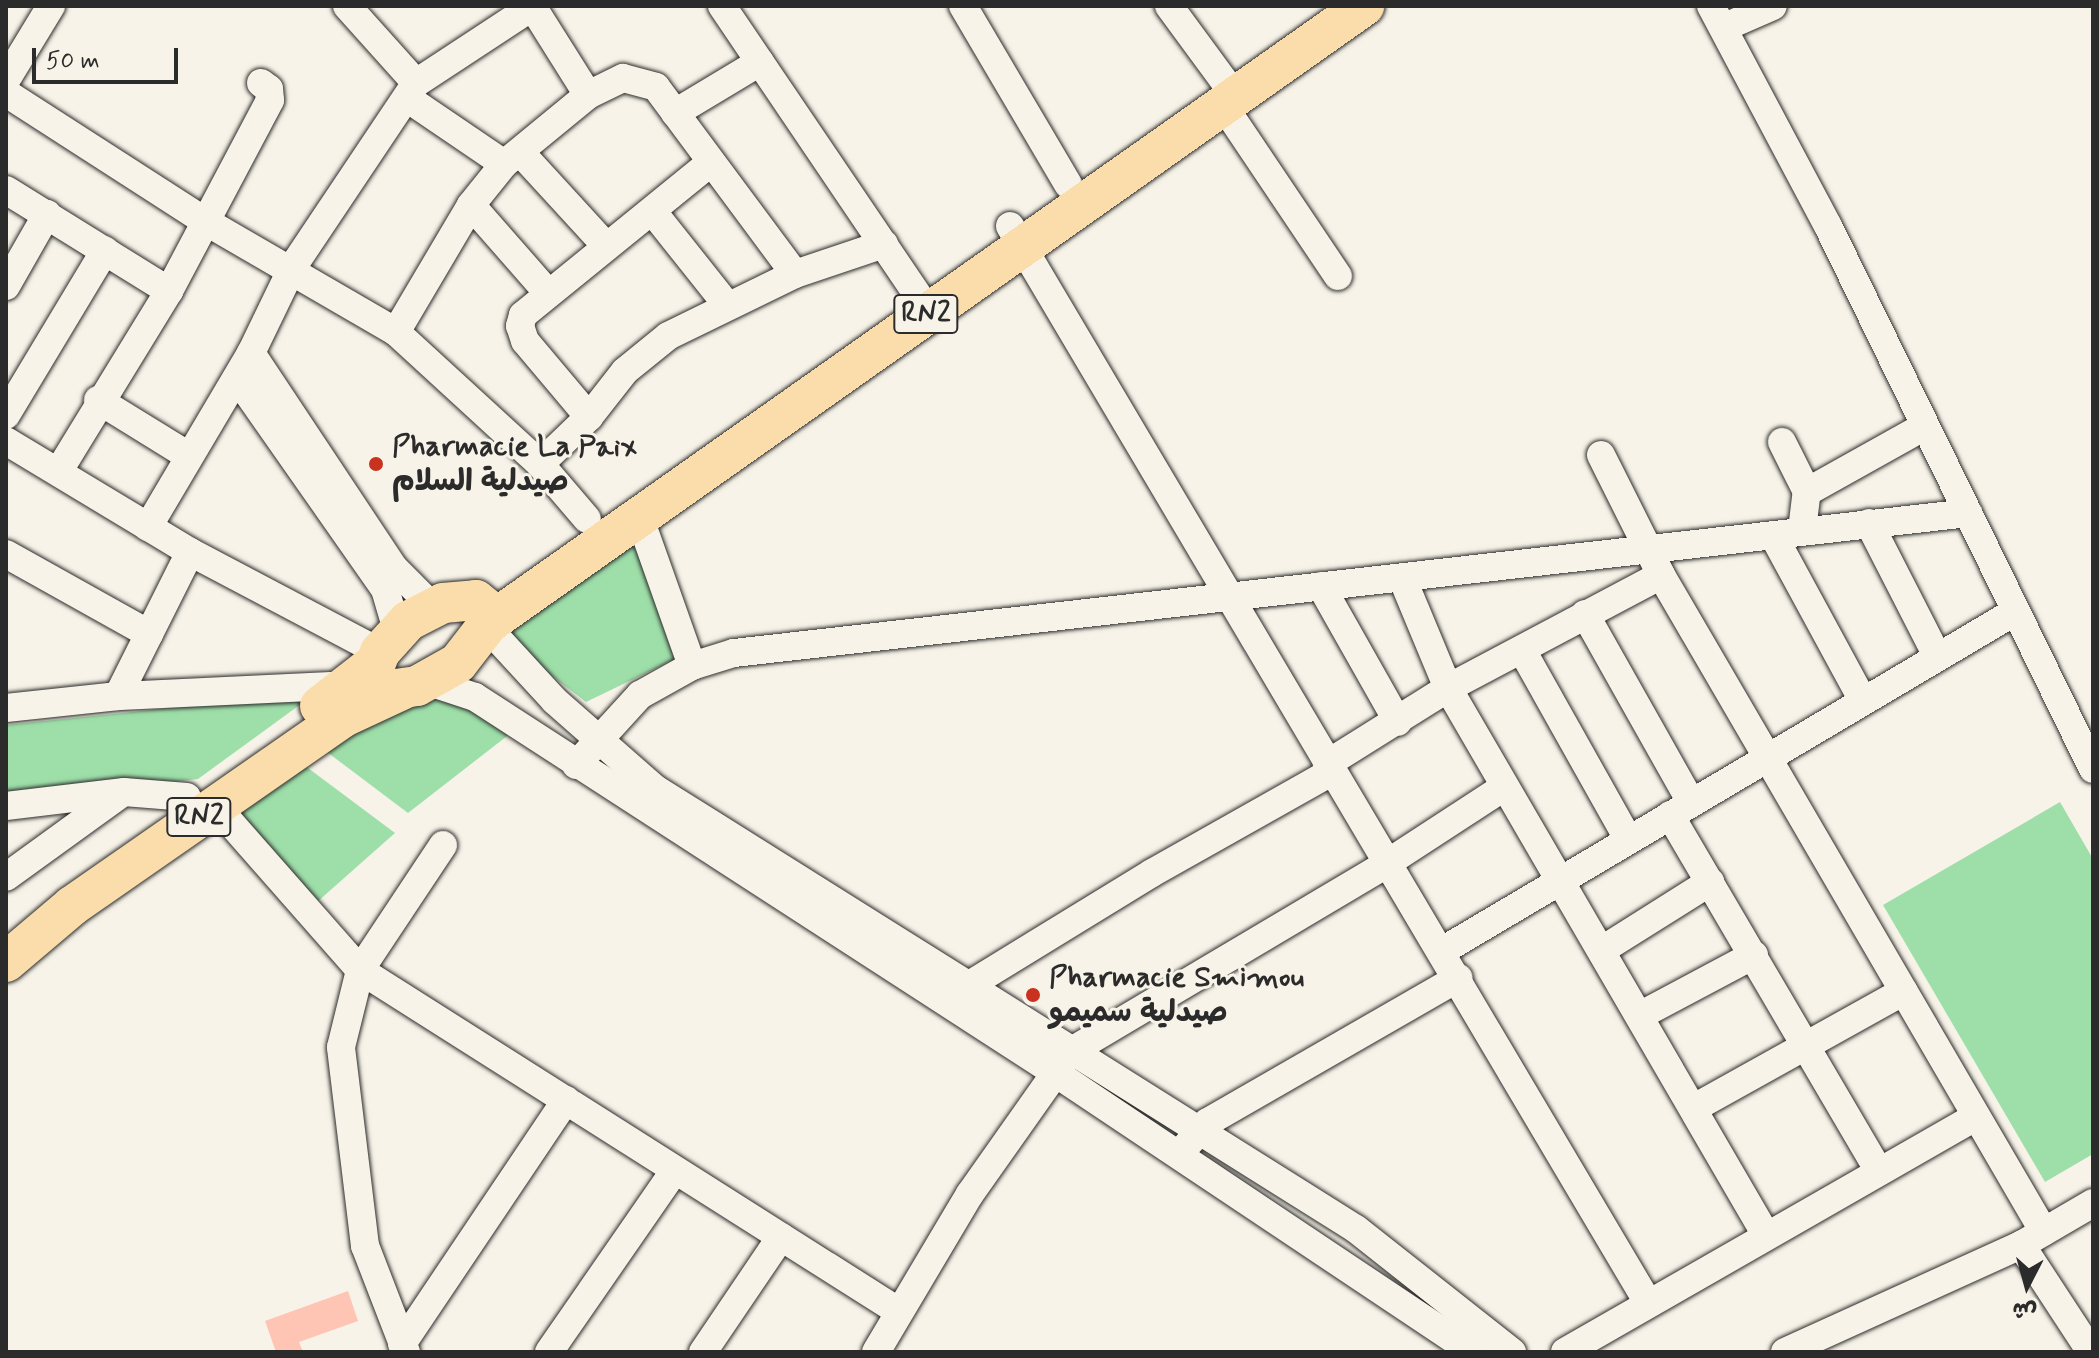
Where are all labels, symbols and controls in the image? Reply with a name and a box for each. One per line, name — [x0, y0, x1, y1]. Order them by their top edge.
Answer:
scale bar — [36, 32, 182, 82]
text: 50 m — [46, 46, 100, 77]
road number: RN2 — [892, 290, 960, 338]
place label: Pharmacie La Paix صيدلية السلام — [392, 429, 634, 500]
marker: Pharmacie La Paix صيدلية السلام — [367, 455, 385, 473]
road number: RN2 — [165, 793, 233, 841]
place label: Pharmacie Smimou صيدلية سميمو — [1049, 960, 1307, 1030]
marker: Pharmacie Smimou صيدلية سميمو — [1024, 986, 1042, 1004]
north arrow — [1987, 1246, 2067, 1326]
text: ش — [2011, 1295, 2038, 1325]

